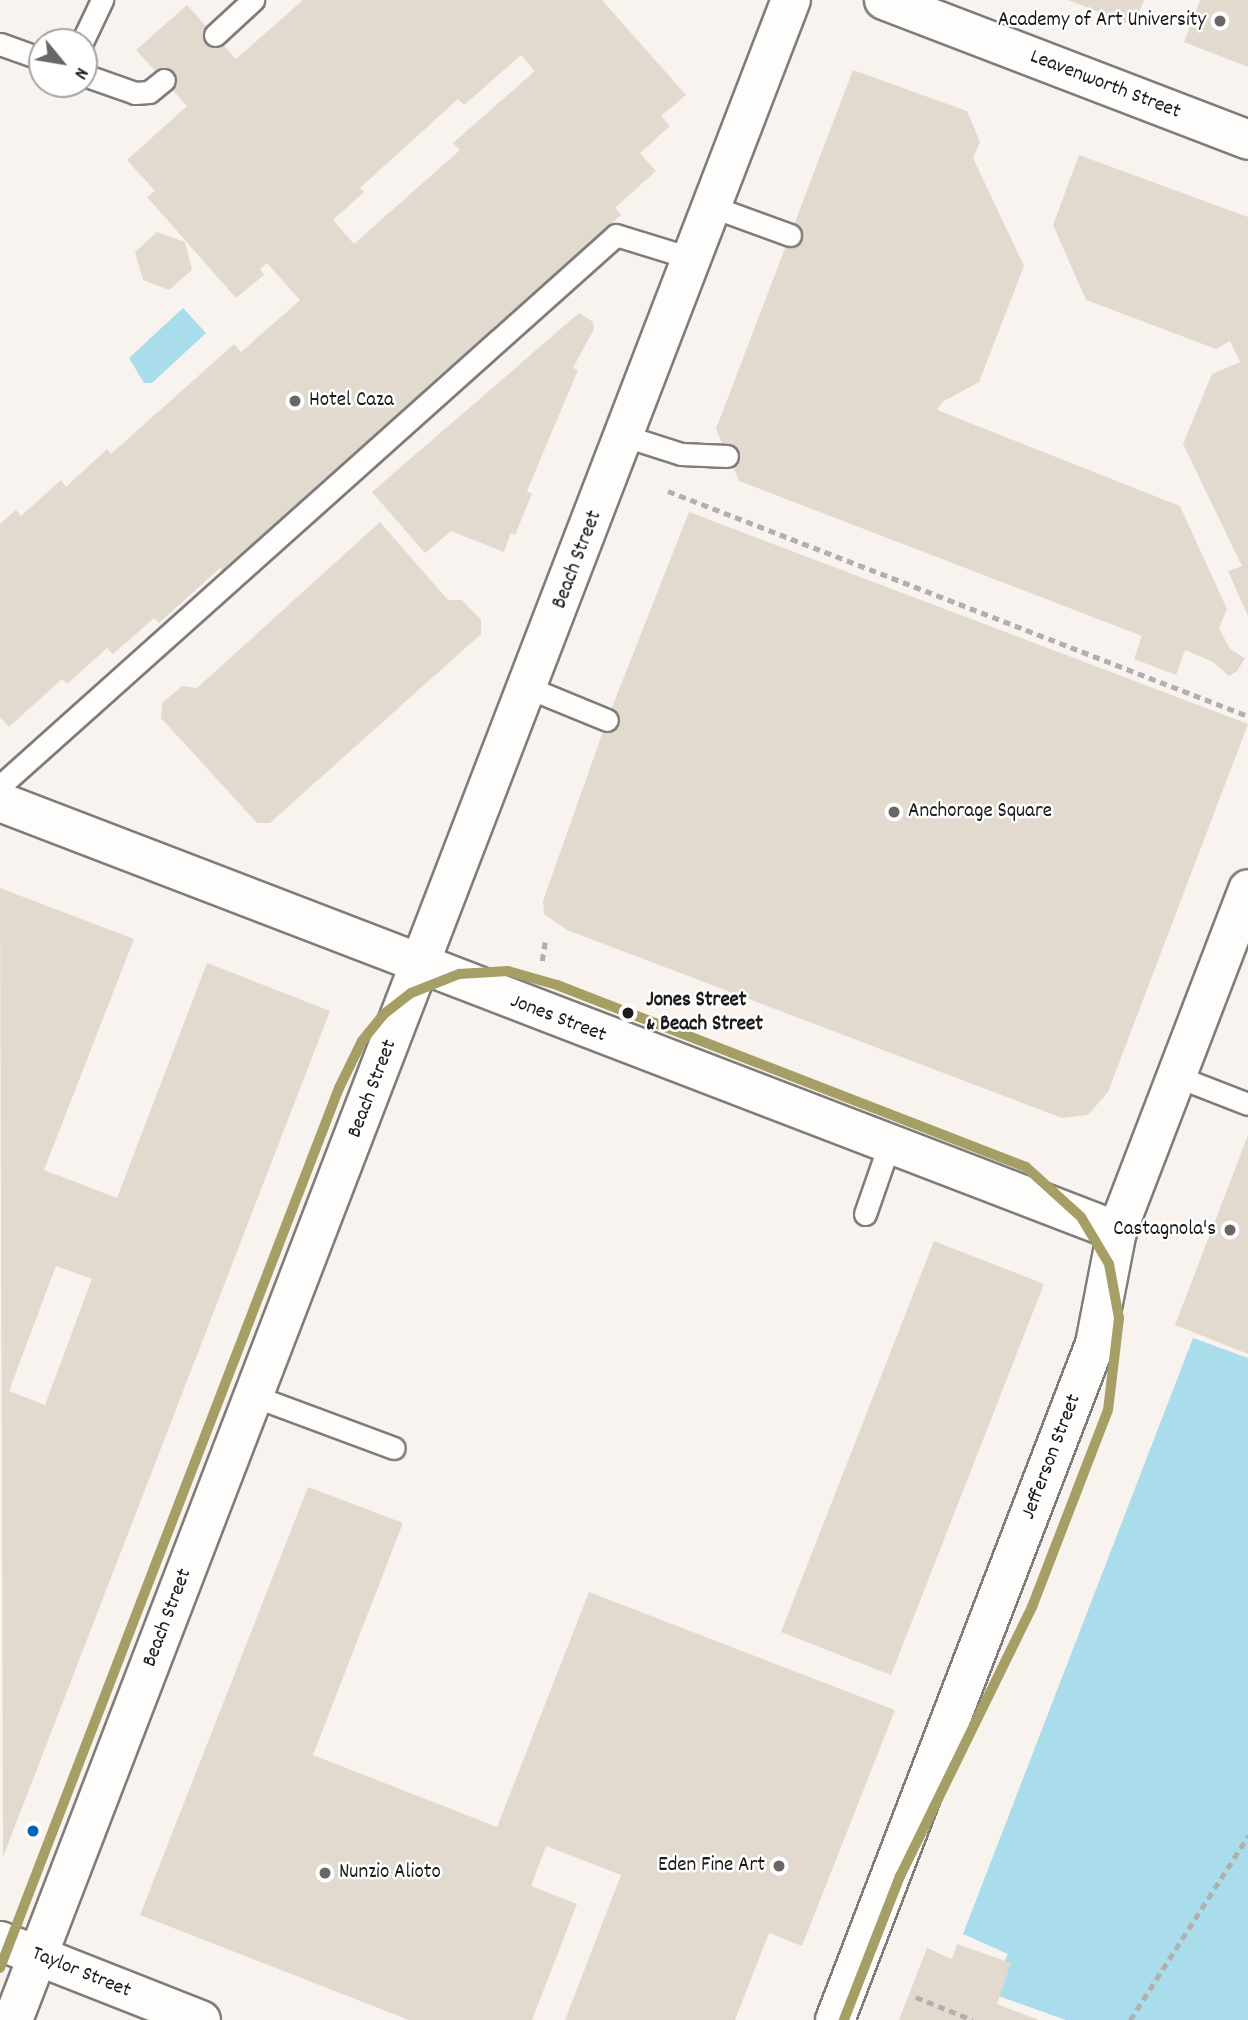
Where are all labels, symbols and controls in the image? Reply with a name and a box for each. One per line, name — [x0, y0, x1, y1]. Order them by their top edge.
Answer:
place label: Academy of Art University — [998, 8, 1206, 34]
marker: Academy of Art University — [1212, 13, 1228, 29]
north arrow — [28, 28, 98, 98]
street label: Leavenworth Street — [1026, 45, 1184, 125]
text: N — [66, 62, 94, 84]
place label: Hotel Caza — [309, 388, 394, 414]
marker: Hotel Caza — [287, 393, 303, 409]
street label: Beach Street — [548, 507, 608, 613]
place label: Anchorage Square — [908, 799, 1052, 825]
marker: Anchorage Square — [886, 804, 902, 820]
place label: Jones Street & Beach Street — [646, 988, 763, 1038]
street label: Jones Street — [507, 989, 609, 1049]
marker: Jones Street & Beach Street — [616, 1001, 640, 1025]
street label: Beach Street — [343, 1036, 403, 1142]
place label: Castagnola's — [1113, 1217, 1216, 1243]
marker: Castagnola's — [1222, 1222, 1238, 1238]
street label: Jefferson Street — [1017, 1391, 1087, 1523]
street label: Beach Street — [138, 1565, 198, 1671]
unlabelled marker — [26, 1824, 40, 1838]
place label: Eden Fine Art — [658, 1853, 765, 1879]
marker: Eden Fine Art — [771, 1858, 787, 1874]
place label: Nunzio Alioto — [339, 1860, 441, 1886]
marker: Nunzio Alioto — [317, 1865, 333, 1881]
street label: Taylor Street — [28, 1942, 134, 2004]

